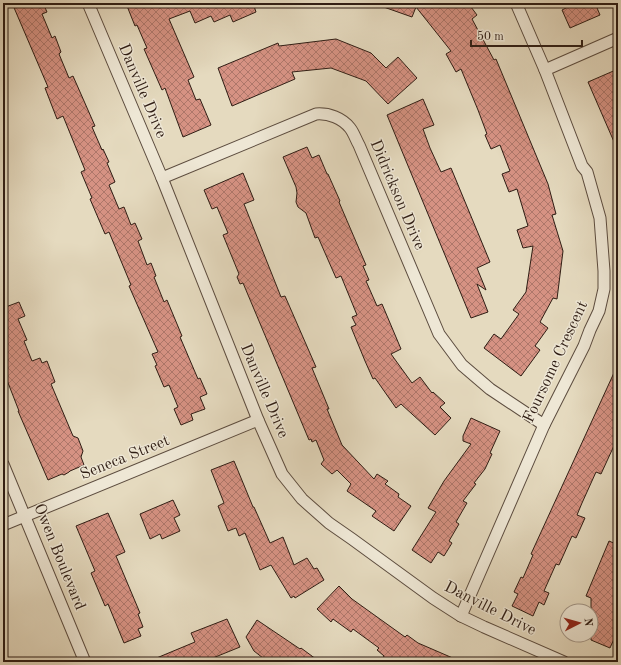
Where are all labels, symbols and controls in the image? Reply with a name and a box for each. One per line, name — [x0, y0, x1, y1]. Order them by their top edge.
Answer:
scale bar — [471, 22, 582, 48]
text: 50 m — [477, 30, 504, 43]
street label: Danville Drive — [115, 42, 169, 140]
street label: Didrickson Drive — [367, 138, 427, 252]
street label: Foursome Crescent — [521, 298, 591, 425]
street label: Danville Drive — [237, 342, 291, 440]
street label: Seneca Street — [78, 433, 172, 483]
street label: Owen Boulevard — [30, 501, 88, 613]
street label: Danville Drive — [441, 579, 539, 639]
north arrow — [559, 603, 599, 643]
text: N — [582, 617, 593, 627]

